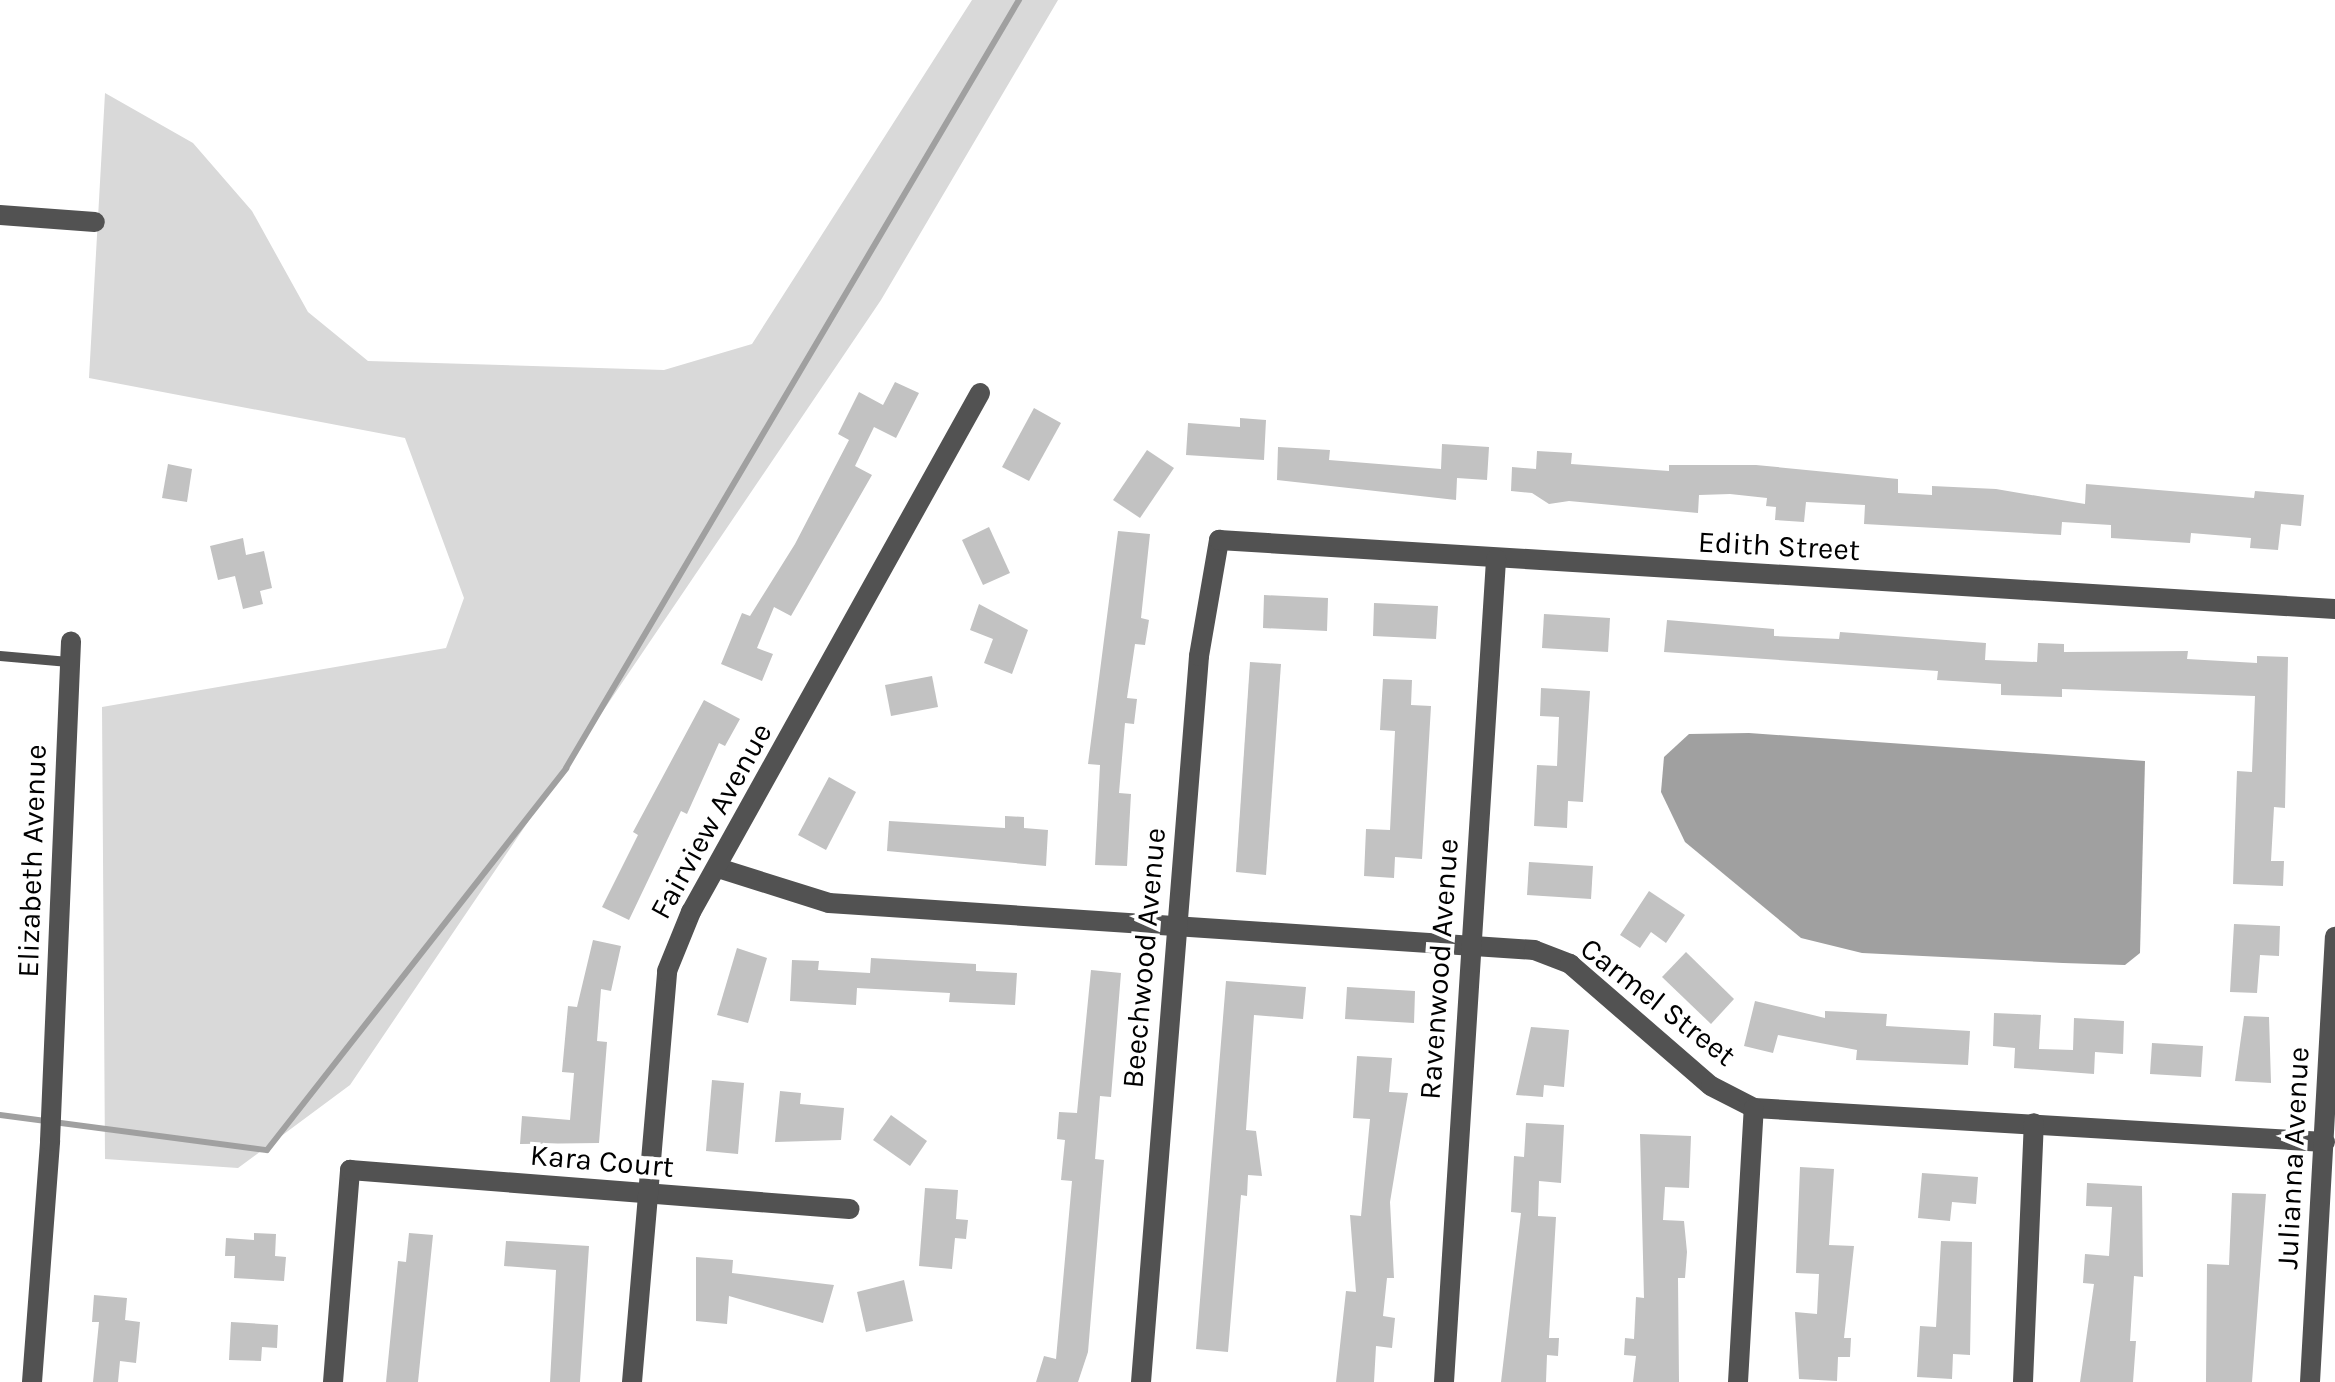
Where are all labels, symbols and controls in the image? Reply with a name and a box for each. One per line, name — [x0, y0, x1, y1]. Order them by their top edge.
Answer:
street label: Edith Street — [1697, 524, 1861, 568]
street label: Fairview Avenue — [642, 717, 780, 925]
street label: Elizabeth Avenue — [10, 744, 54, 978]
street label: Beechwood Avenue — [1115, 826, 1173, 1090]
street label: Ravenwood Avenue — [1412, 837, 1466, 1101]
street label: Carmel Street — [1573, 930, 1743, 1074]
street label: Julianna Avenue — [2269, 1046, 2317, 1270]
street label: Kara Court — [529, 1137, 675, 1185]

